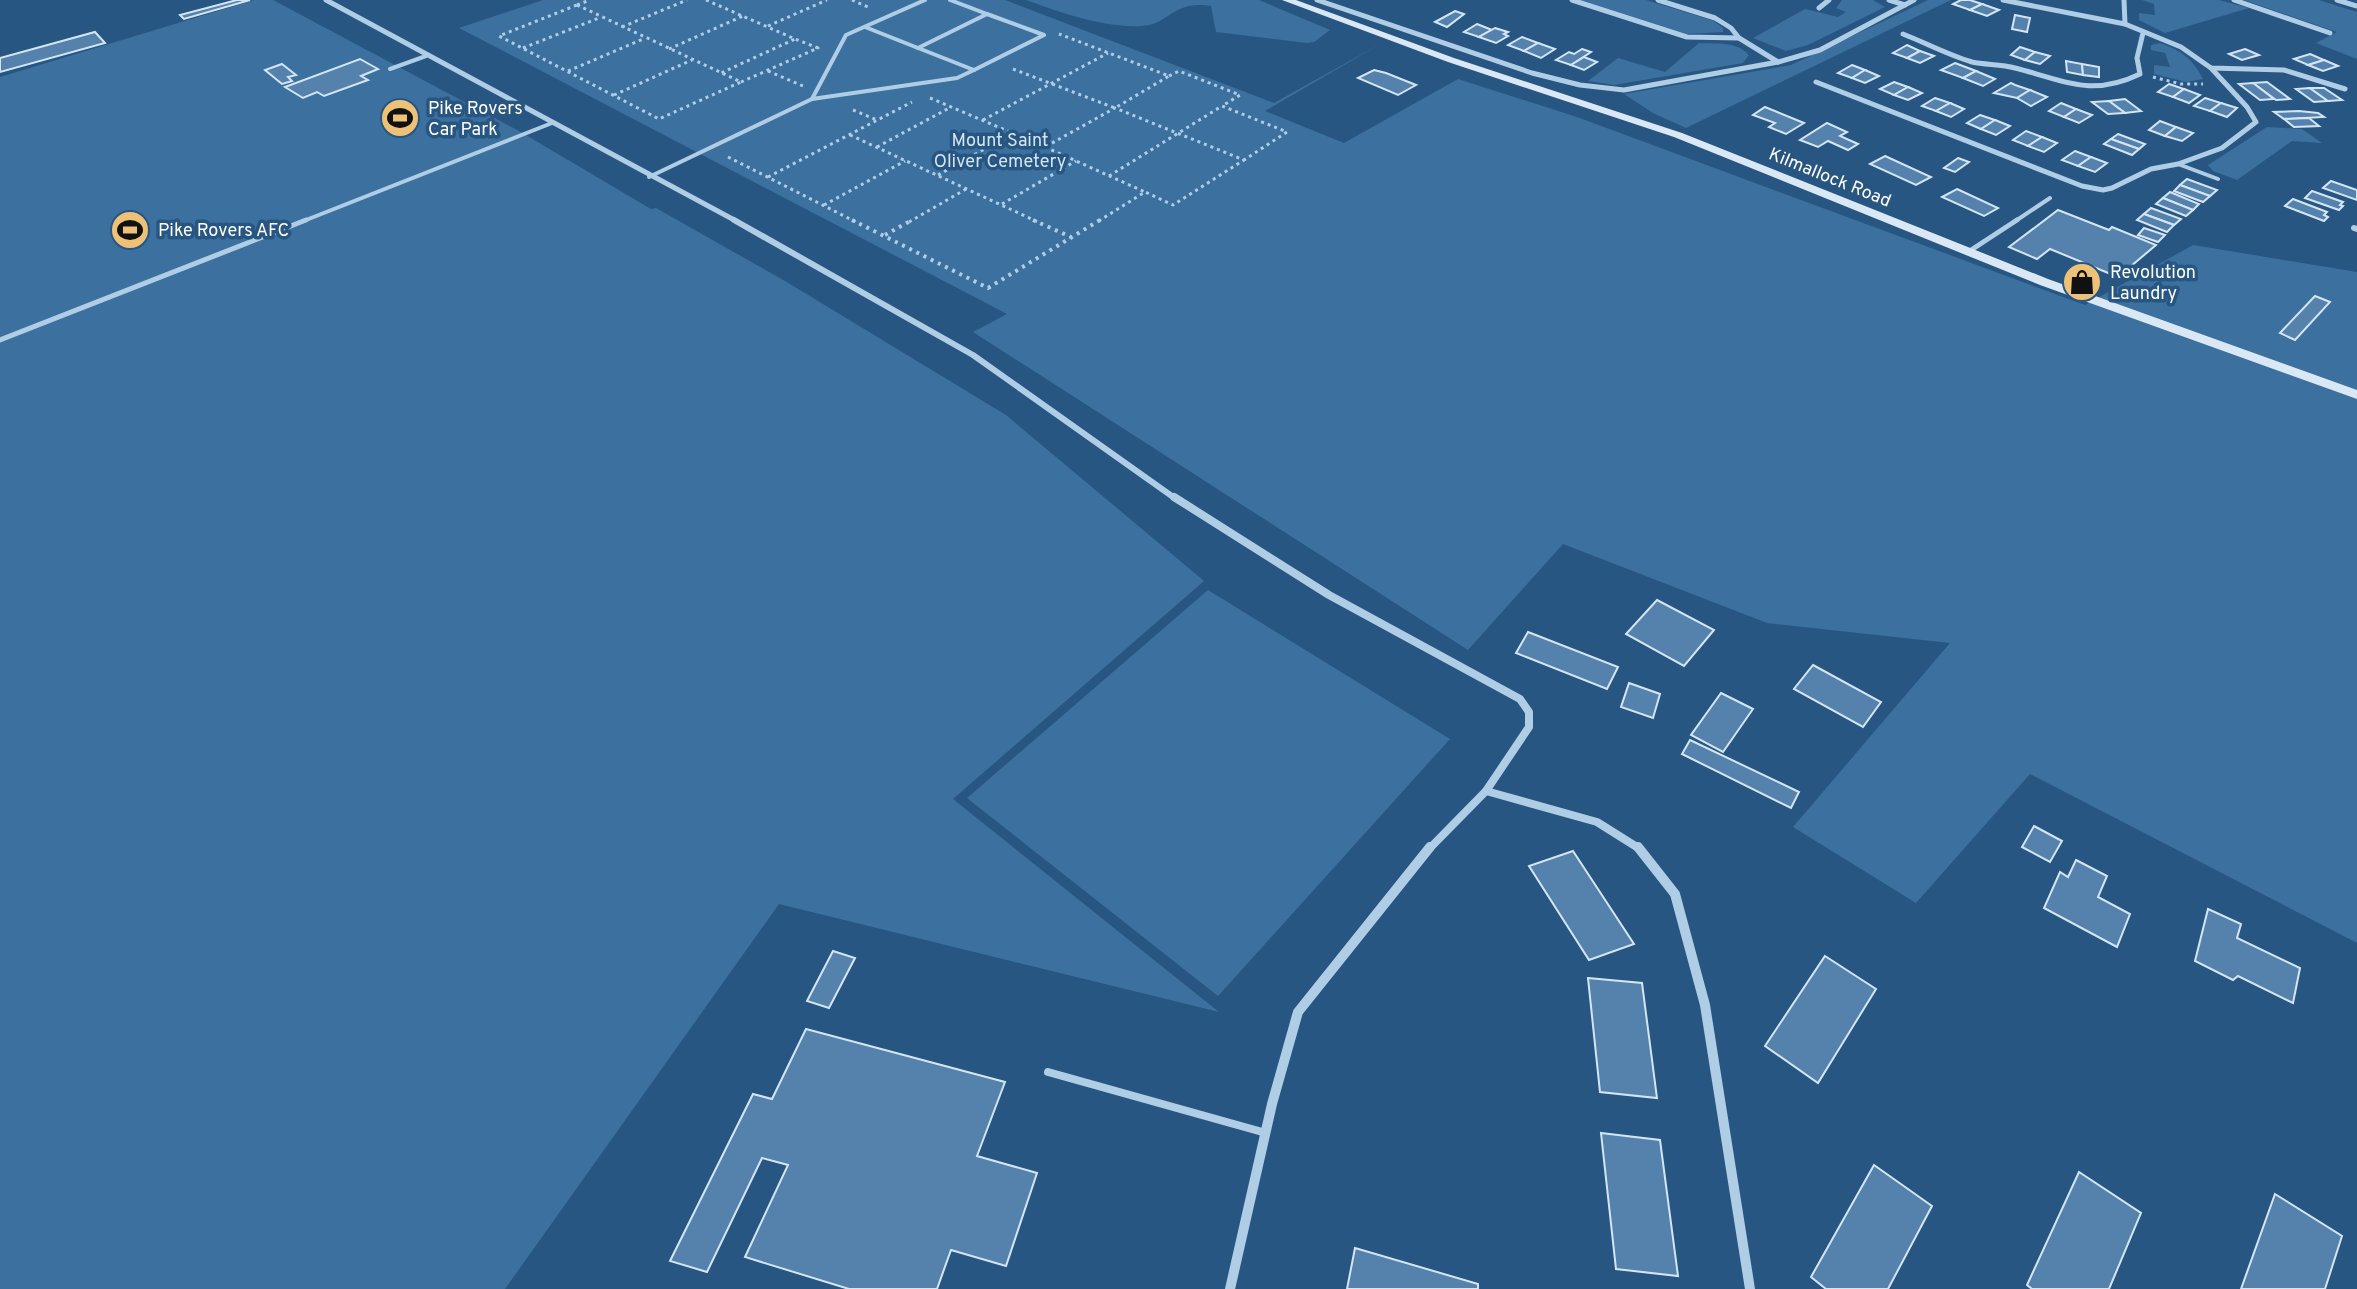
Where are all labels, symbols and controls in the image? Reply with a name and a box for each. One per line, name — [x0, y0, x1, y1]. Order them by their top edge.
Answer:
sports icon: Pike Rovers Car Park — [379, 97, 421, 139]
place label: Pike Rovers Car Park — [428, 98, 523, 142]
park label: Mount Saint Oliver Cemetery — [934, 130, 1066, 174]
street label: Kilmallock Road — [1765, 143, 1894, 213]
sports icon: Pike Rovers AFC — [109, 209, 151, 251]
place label: Pike Rovers AFC — [158, 220, 289, 243]
shop icon: Revolution Laundry — [2061, 261, 2103, 303]
place label: Revolution Laundry — [2110, 262, 2196, 306]

